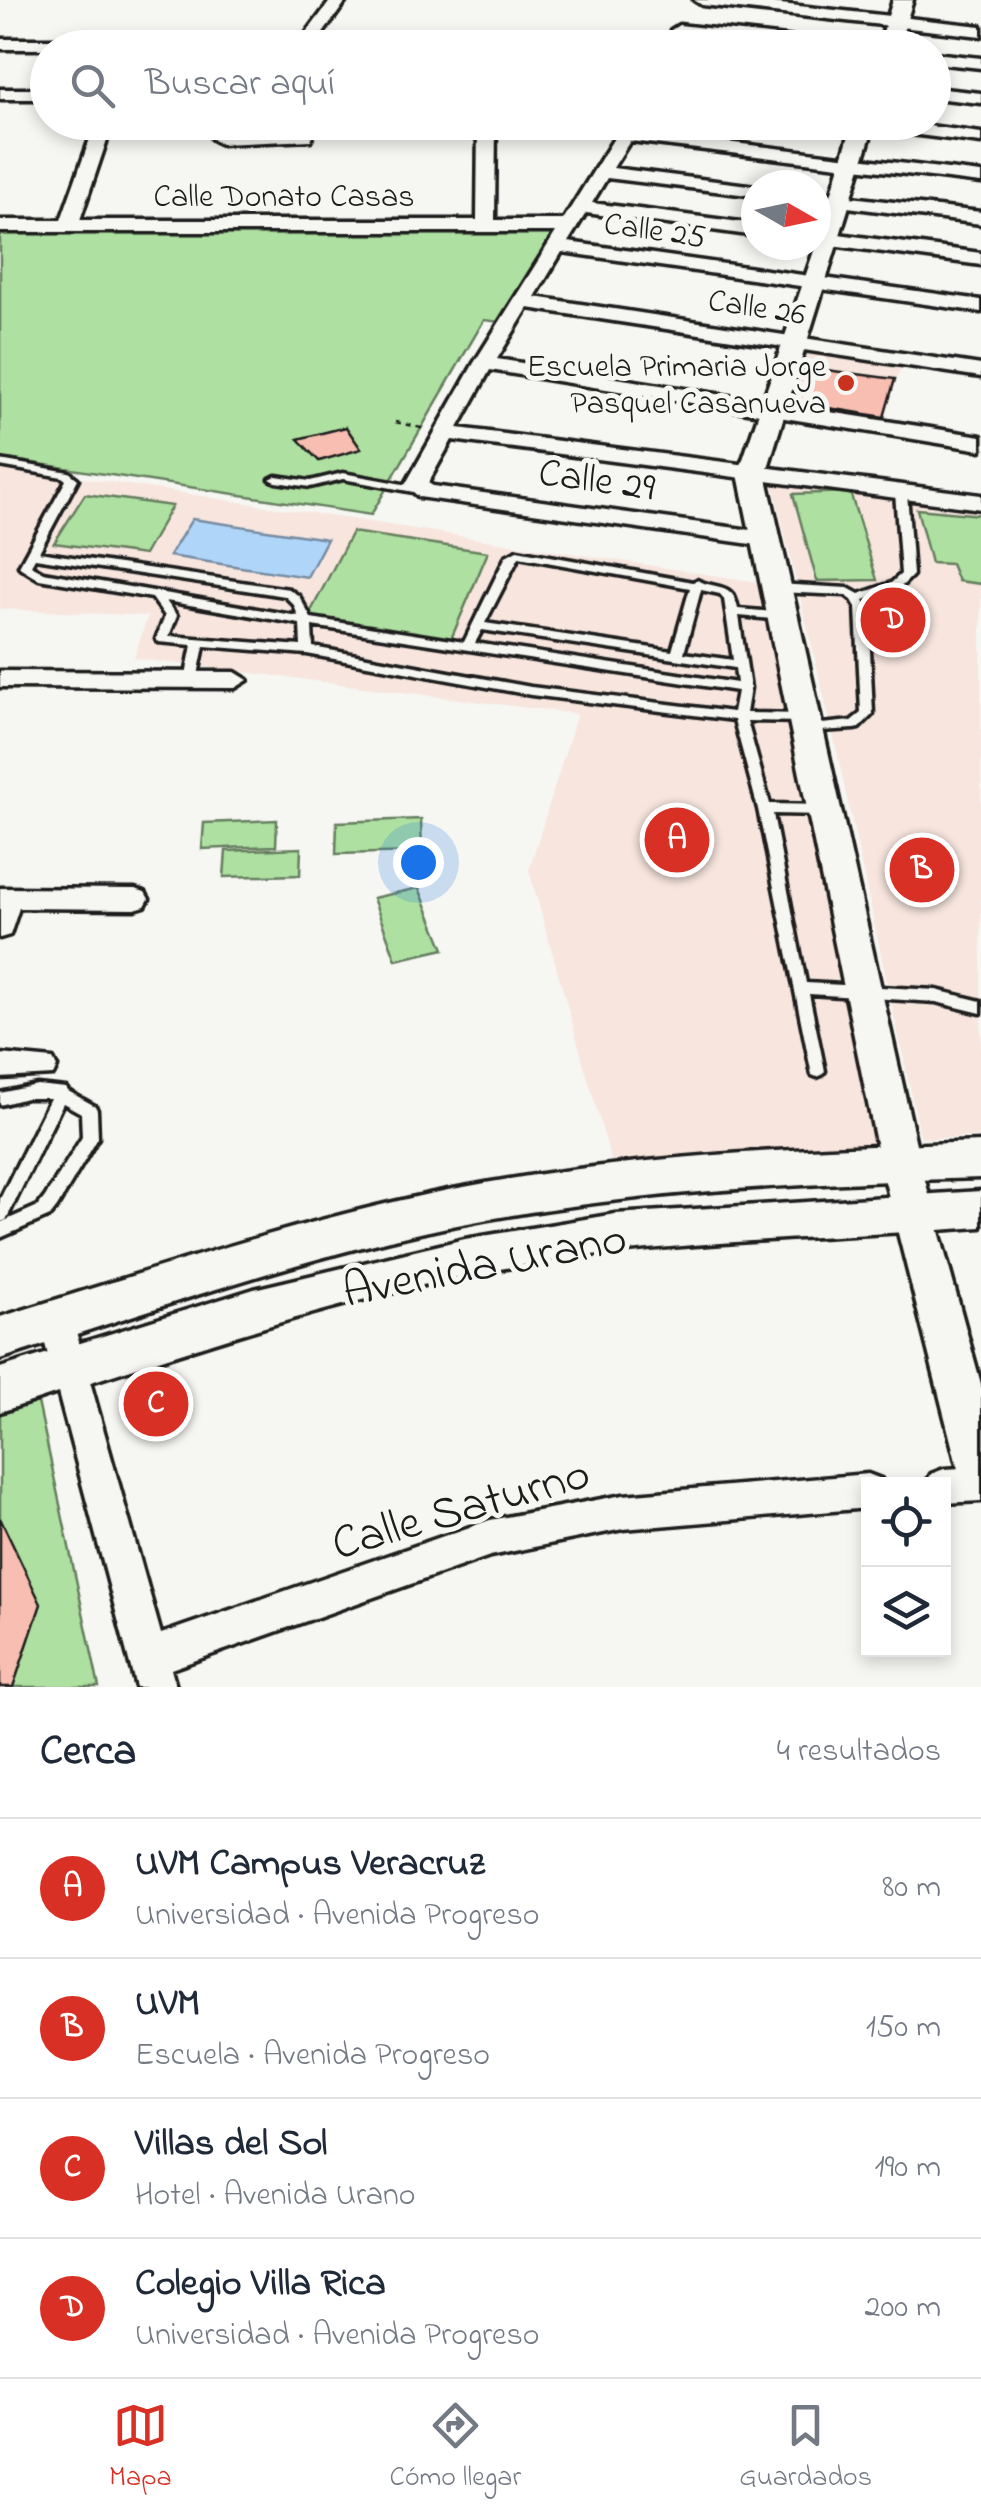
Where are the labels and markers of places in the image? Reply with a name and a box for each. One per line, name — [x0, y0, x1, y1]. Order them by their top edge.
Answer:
place label: Escuela Primaria Jorge Pasquel Casanueva — [527, 345, 827, 429]
marker: Escuela Primaria Jorge Pasquel Casanueva — [835, 372, 857, 394]
pin: D — [860, 582, 926, 658]
pin: A — [644, 802, 710, 878]
pin: B — [890, 832, 954, 908]
pin: C — [124, 1366, 188, 1442]

